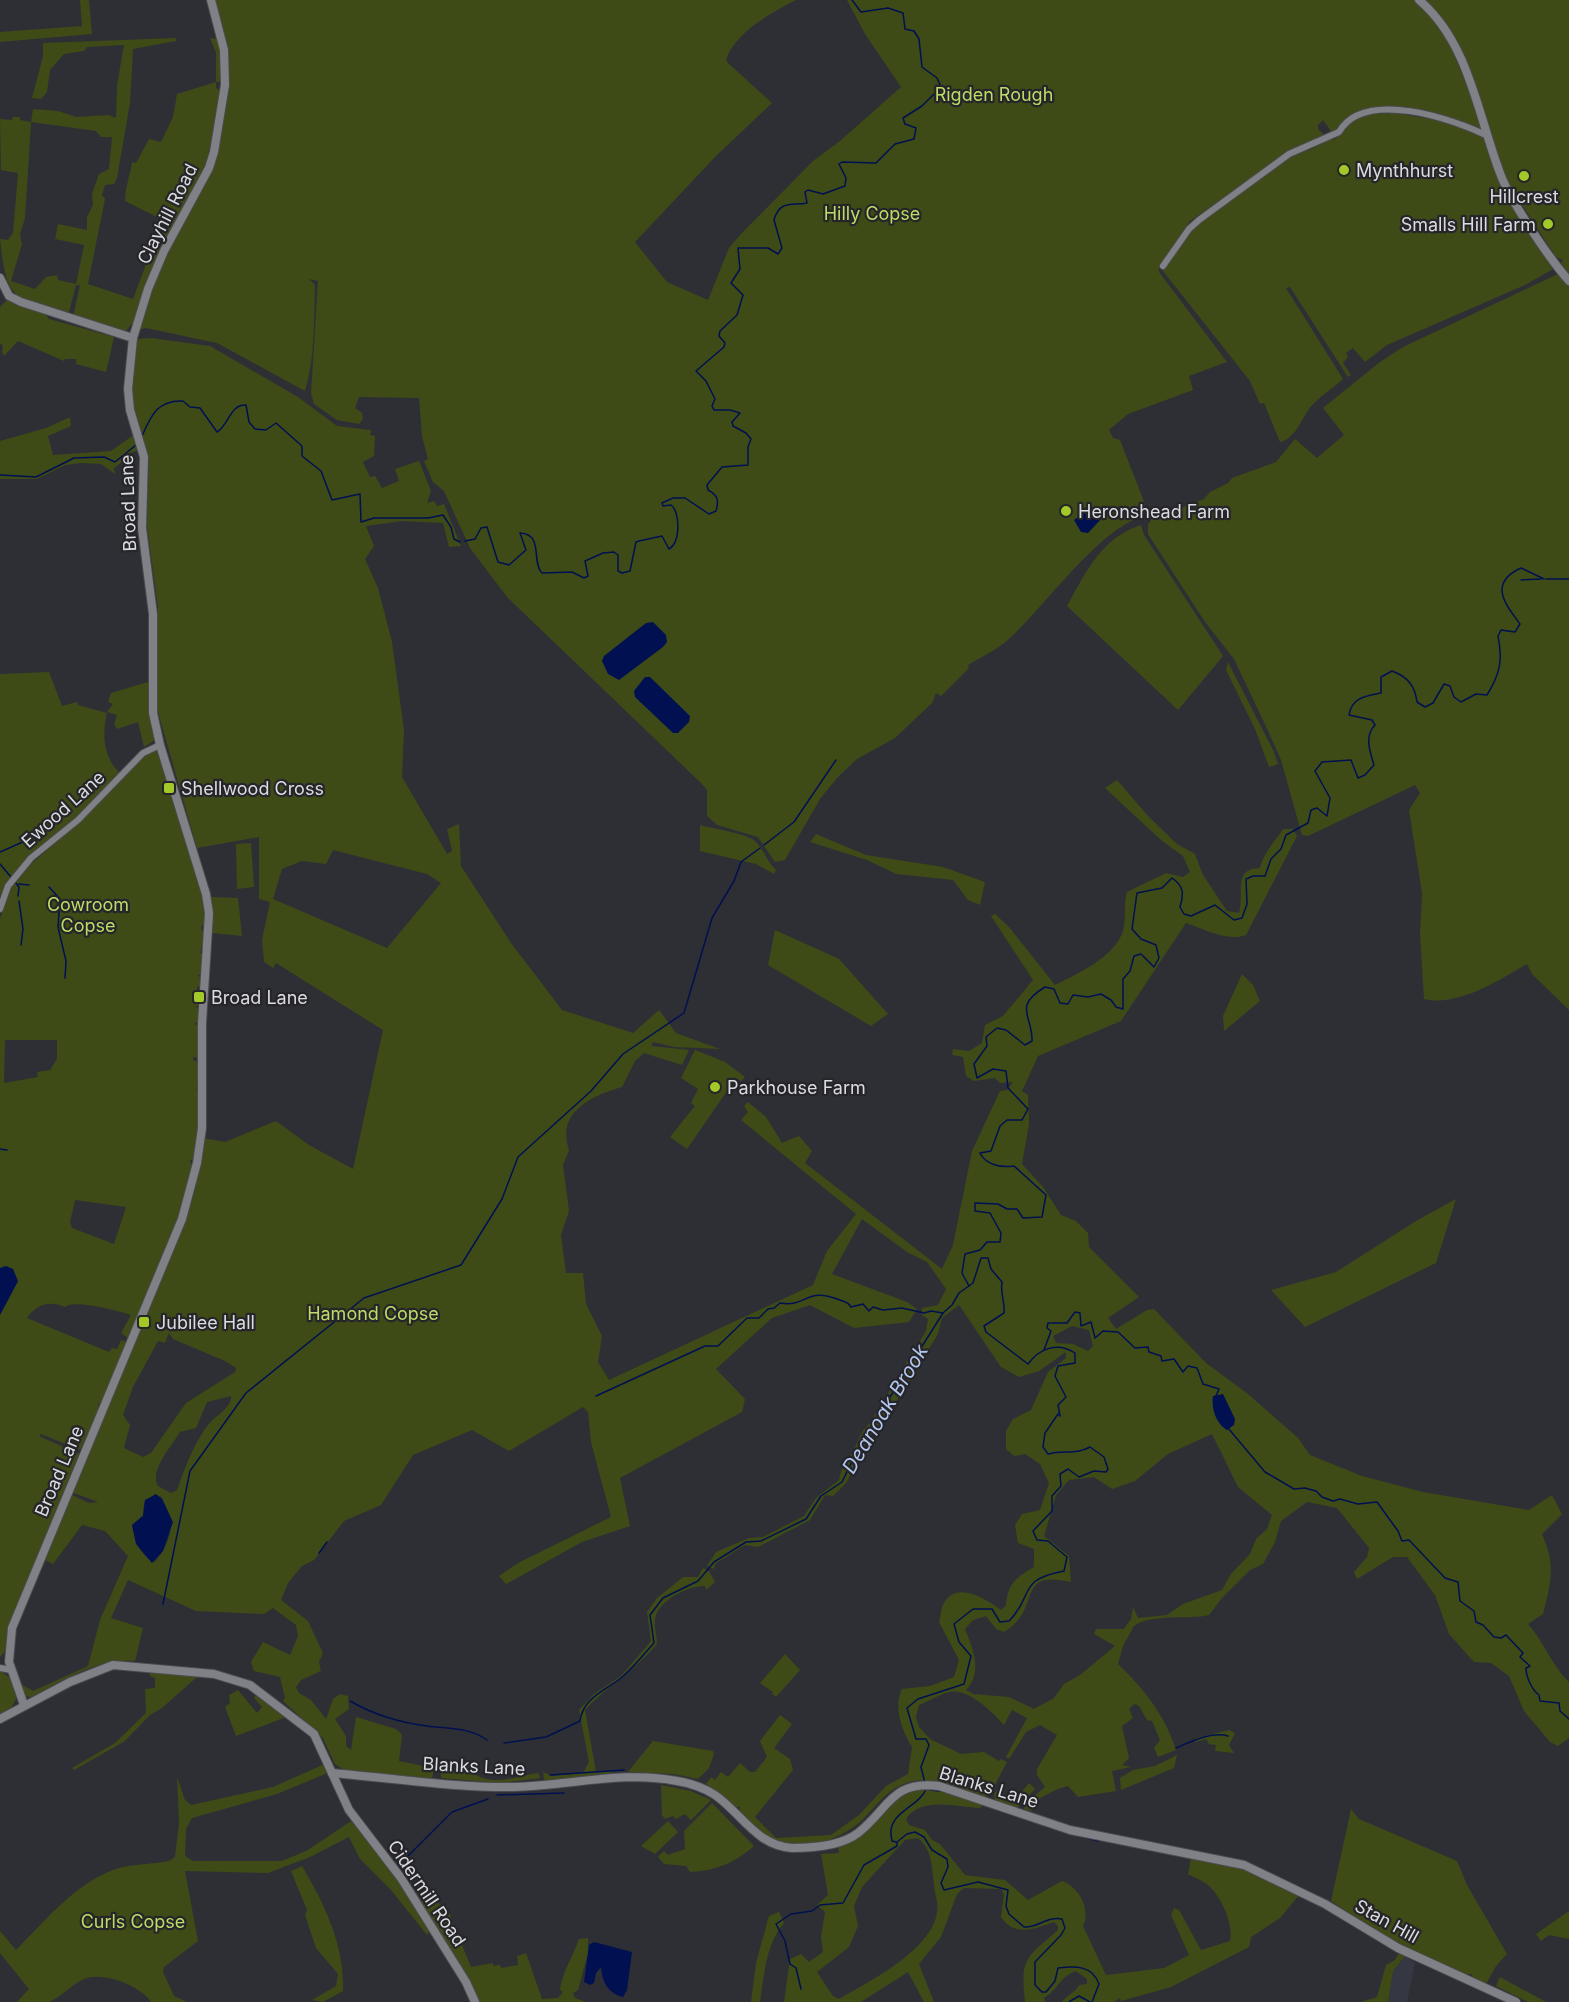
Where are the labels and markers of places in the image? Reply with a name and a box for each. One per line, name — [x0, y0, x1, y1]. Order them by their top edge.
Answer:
place label: Mynthhurst — [1356, 160, 1453, 181]
marker: Mynthhurst — [1337, 163, 1351, 177]
marker: Hillcrest — [1517, 169, 1531, 183]
place label: Hillcrest — [1489, 186, 1559, 207]
place label: Smalls Hill Farm — [1401, 214, 1536, 235]
marker: Smalls Hill Farm — [1541, 217, 1555, 231]
place label: Heronshead Farm — [1078, 501, 1230, 522]
marker: Heronshead Farm — [1059, 504, 1073, 518]
place label: Shellwood Cross — [181, 778, 324, 799]
marker: Shellwood Cross — [162, 781, 176, 795]
place label: Broad Lane — [211, 987, 308, 1008]
marker: Broad Lane — [192, 990, 206, 1004]
place label: Parkhouse Farm — [727, 1077, 866, 1098]
marker: Parkhouse Farm — [708, 1080, 722, 1094]
place label: Jubilee Hall — [156, 1312, 255, 1333]
marker: Jubilee Hall — [137, 1315, 151, 1329]

